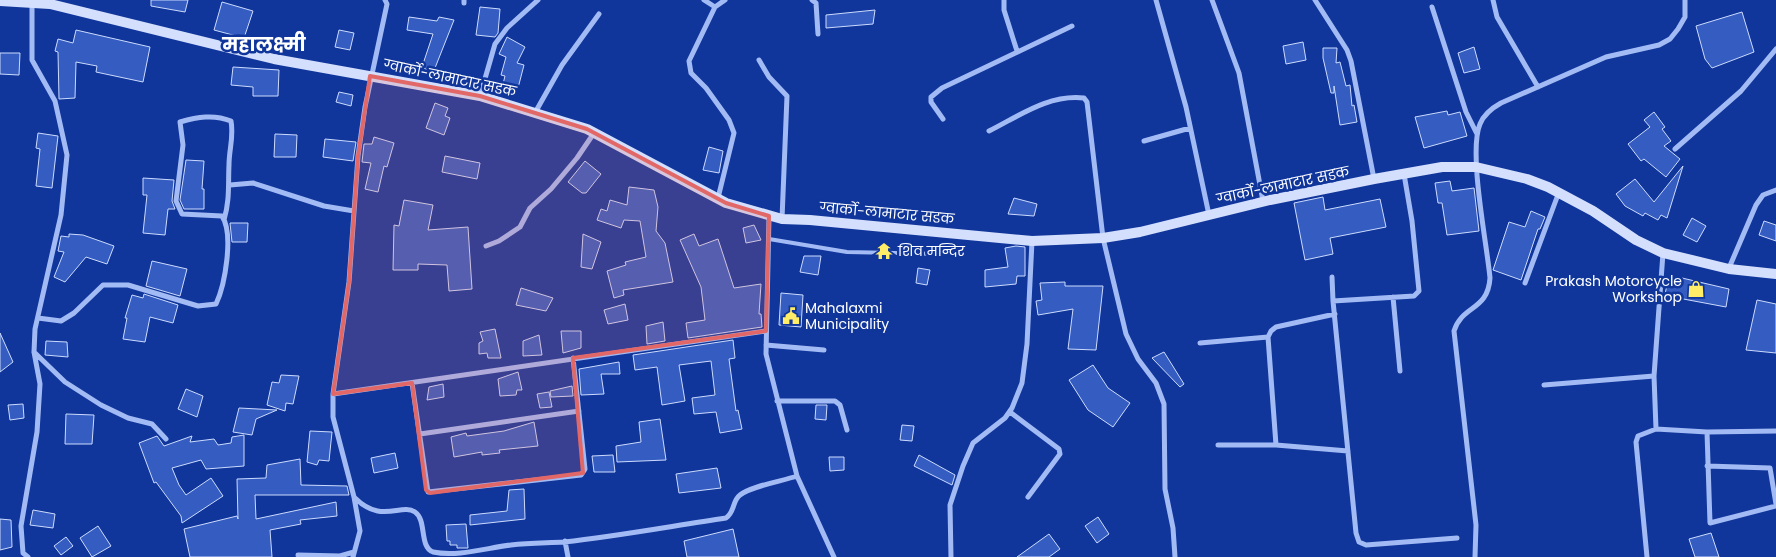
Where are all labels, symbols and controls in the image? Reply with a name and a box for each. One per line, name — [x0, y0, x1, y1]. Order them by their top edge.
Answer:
district label: महालक्ष्मी — [221, 31, 307, 58]
street label: ग्वार्को-लामाटार सडक — [381, 54, 519, 102]
street label: ग्वार्को-लामाटार सडक — [1214, 161, 1352, 209]
street label: ग्वार्को-लामाटार सडक — [818, 197, 956, 229]
temple icon: शिव मन्दिर — [874, 241, 894, 261]
place label: शिव मन्दिर — [897, 241, 965, 261]
place label: Prakash Motorcycle Workshop — [1545, 271, 1682, 307]
shop icon: Prakash Motorcycle Workshop — [1686, 279, 1706, 299]
place label: Mahalaxmi Municipality — [805, 298, 889, 334]
public building icon: Mahalaxmi Municipality — [781, 306, 801, 326]

